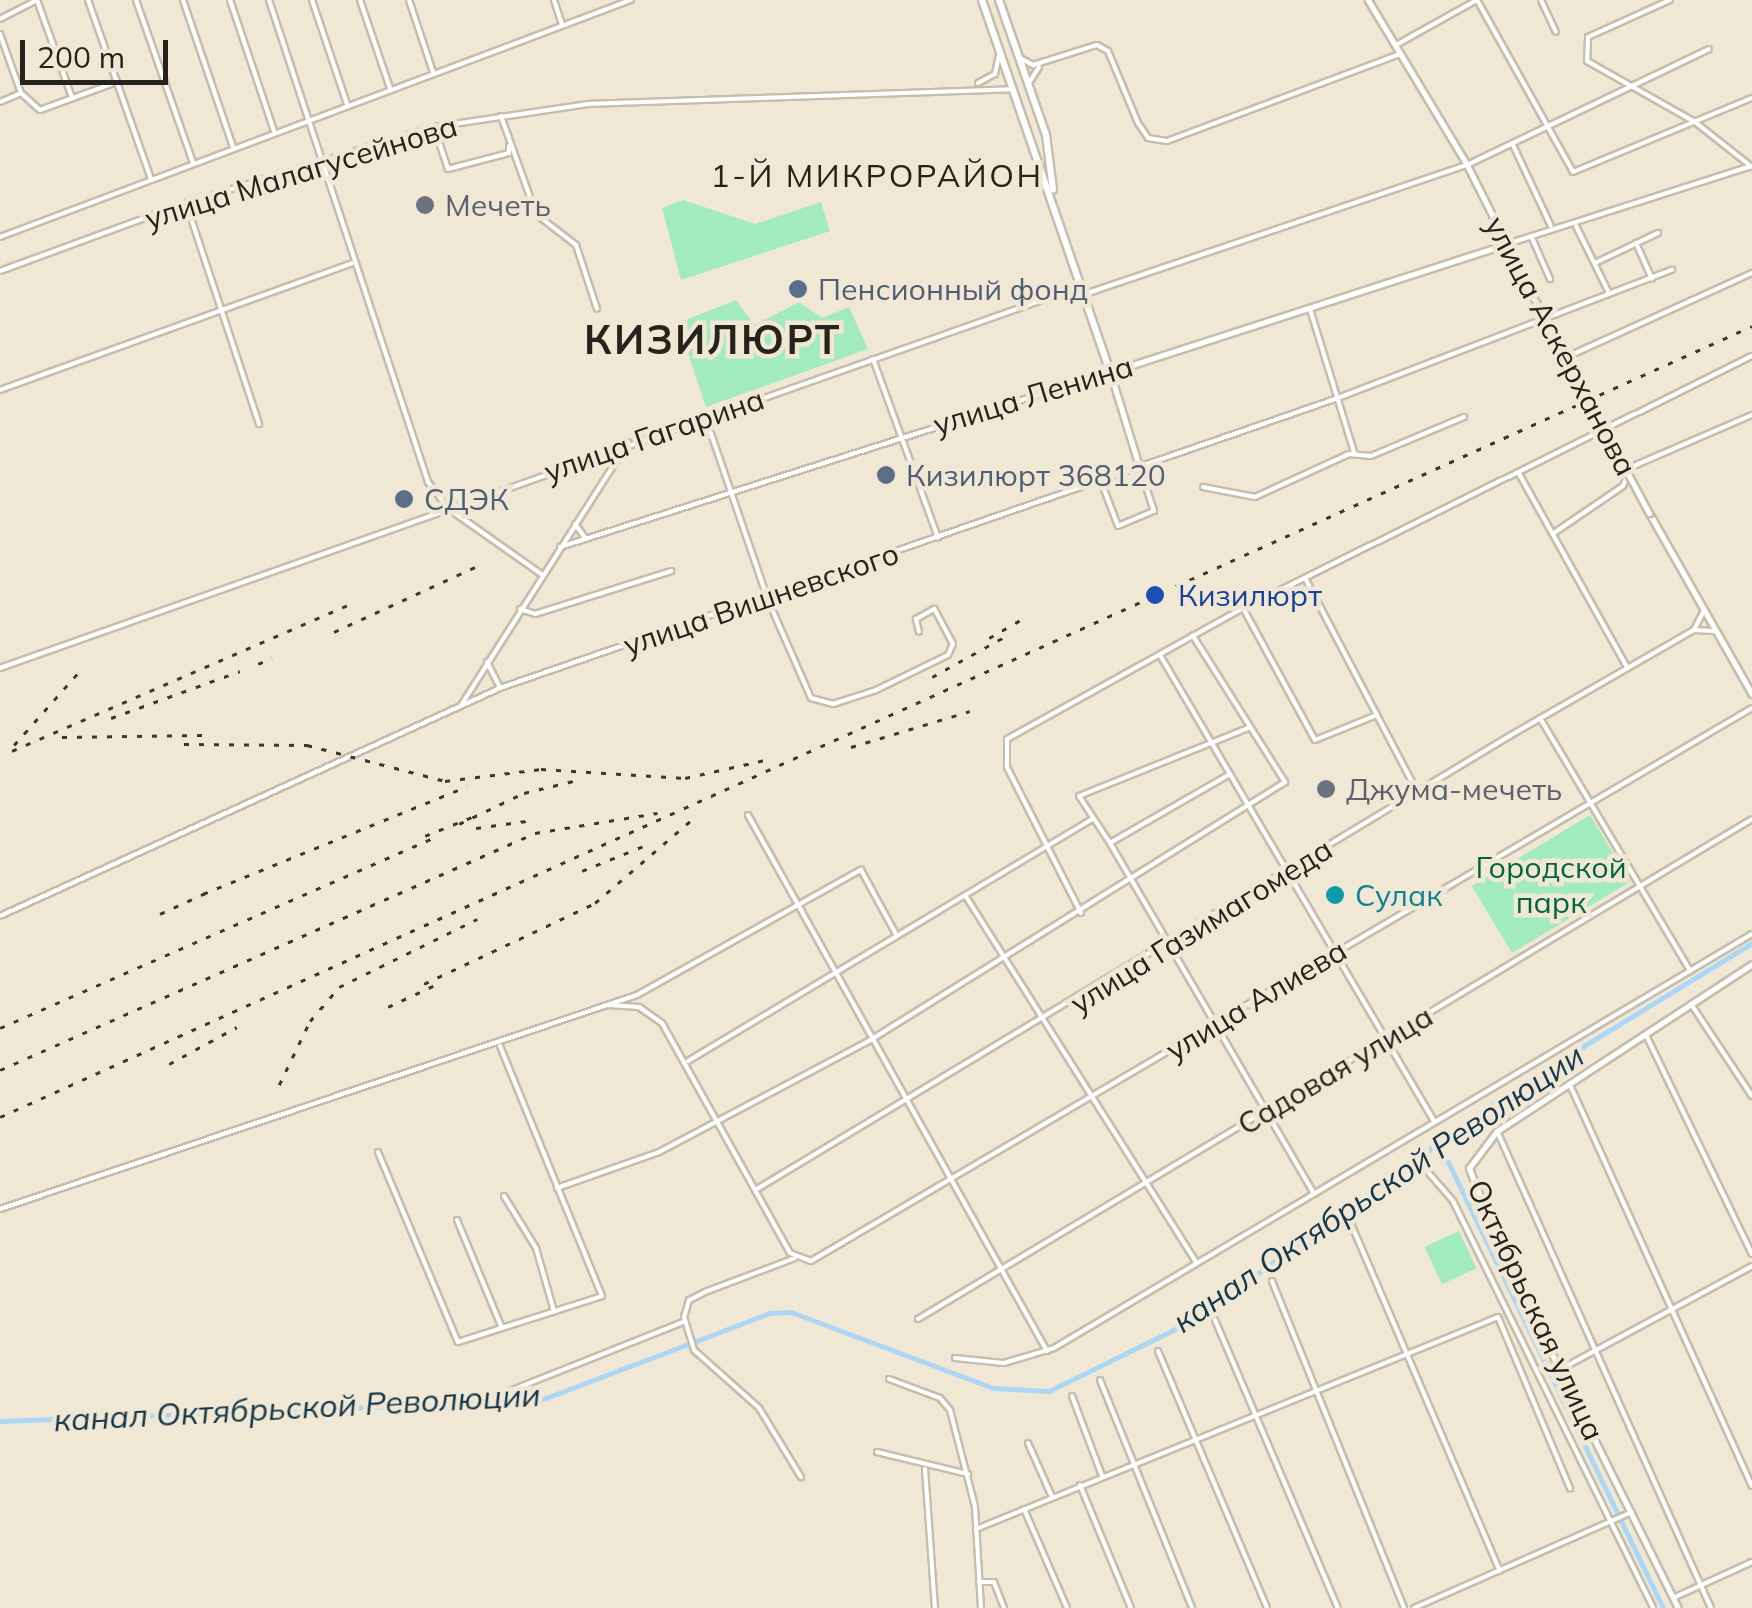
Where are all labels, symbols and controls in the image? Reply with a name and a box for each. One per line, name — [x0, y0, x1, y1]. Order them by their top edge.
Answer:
scale bar — [25, 20, 172, 82]
text: 200 m — [37, 38, 125, 76]
street label: улица Малагусейнова — [141, 107, 461, 237]
district label: 1-Й МИКРОРАЙОН — [711, 156, 1043, 194]
place label: Мечеть — [445, 187, 551, 223]
marker: Мечеть — [414, 194, 436, 216]
street label: улица Аскерханова — [1477, 210, 1645, 482]
place label: Пенсионный фонд — [818, 271, 1088, 307]
marker: Пенсионный фонд — [787, 278, 809, 300]
district label: КИЗИЛЮРТ — [584, 315, 842, 363]
street label: улица Ленина — [929, 348, 1137, 442]
street label: улица Гагарина — [539, 381, 769, 489]
place label: Кизилюрт 368120 — [906, 457, 1166, 493]
marker: Кизилюрт 368120 — [875, 464, 897, 486]
place label: СДЭК — [424, 481, 509, 517]
marker: СДЭК — [393, 488, 415, 510]
street label: улица Вишневского — [619, 535, 903, 663]
place label: Кизилюрт — [1178, 577, 1322, 613]
marker: Кизилюрт — [1142, 582, 1168, 608]
place label: Джума-мечеть — [1346, 771, 1562, 807]
marker: Джума-мечеть — [1315, 778, 1337, 800]
street label: улица Газимагомеда — [1063, 831, 1339, 1021]
park label: Городской парк — [1475, 849, 1627, 920]
place label: Сулак — [1355, 877, 1442, 913]
marker: Сулак — [1324, 884, 1346, 906]
street label: улица Алиева — [1159, 932, 1353, 1068]
street label: Садовая улица — [1231, 998, 1439, 1142]
water label: канал Октябрьской Революции — [1165, 1036, 1591, 1340]
street label: Октябрьская улица — [1460, 1174, 1612, 1446]
water label: канал Октябрьской Революции — [53, 1375, 541, 1439]

